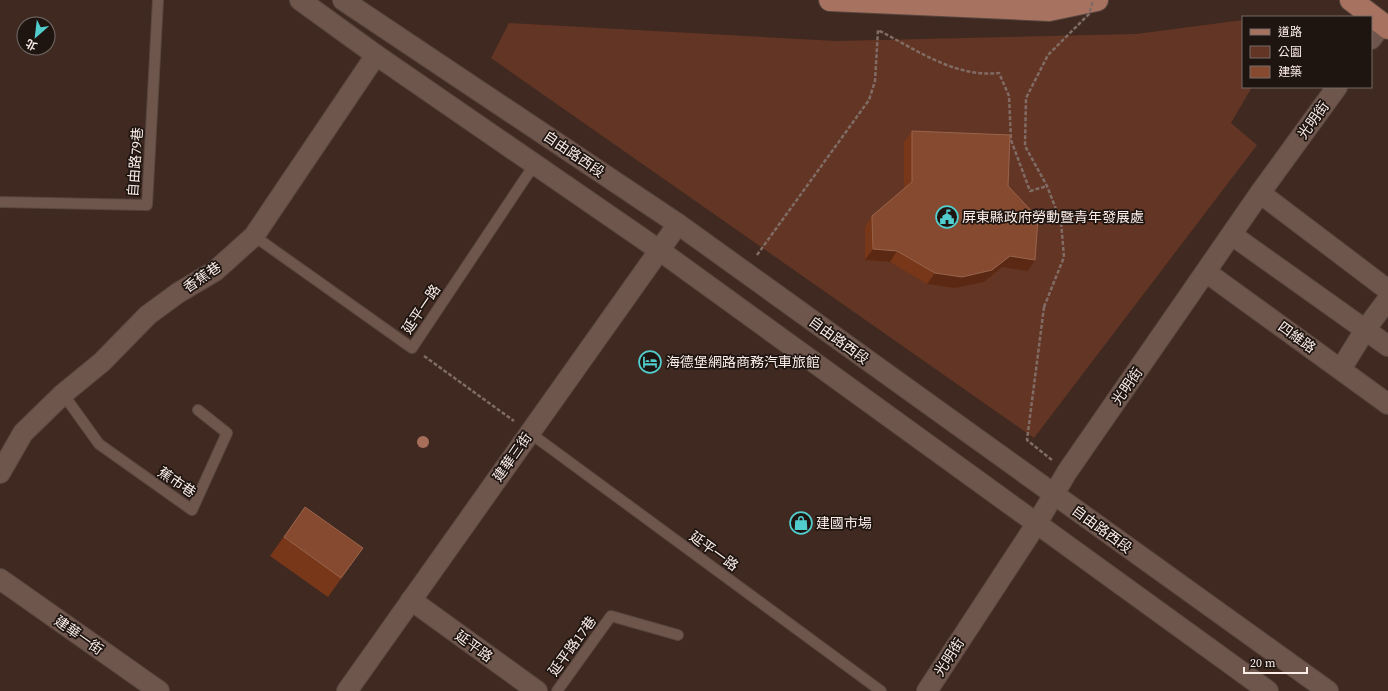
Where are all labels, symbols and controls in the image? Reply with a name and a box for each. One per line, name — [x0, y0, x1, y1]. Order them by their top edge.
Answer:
north arrow — [16, 16, 56, 56]
legend — [1242, 16, 1372, 88]
text: 道路 — [1278, 24, 1302, 40]
text: 北 — [23, 35, 40, 54]
text: 公園 — [1278, 44, 1302, 60]
text: 建築 — [1278, 64, 1302, 80]
street label: 光明街 — [1293, 97, 1333, 143]
street label: 自由路79巷 — [123, 126, 147, 198]
street label: 自由路西段 — [539, 126, 609, 182]
public building icon: 屏東縣政府勞動暨青年發展處 — [934, 204, 960, 230]
place label: 屏東縣政府勞動暨青年發展處 — [962, 207, 1144, 227]
street label: 香蕉巷 — [179, 257, 225, 297]
street label: 延平一路 — [397, 280, 445, 338]
street label: 自由路西段 — [805, 311, 873, 369]
street label: 四維路 — [1274, 317, 1320, 357]
hotel icon: 海德堡網路商務汽車旅館 — [637, 349, 663, 375]
place label: 海德堡網路商務汽車旅館 — [666, 352, 820, 372]
street label: 光明街 — [1107, 363, 1147, 409]
street label: 建華三街 — [488, 428, 536, 486]
street label: 蕉市巷 — [154, 462, 200, 502]
street label: 自由路西段 — [1068, 500, 1136, 558]
shop icon: 建國市場 — [788, 510, 814, 536]
place label: 建國市場 — [816, 513, 872, 533]
street label: 延平一路 — [685, 526, 743, 576]
street label: 建華一街 — [50, 611, 108, 659]
street label: 延平路17巷 — [543, 612, 601, 680]
street label: 延平路 — [451, 626, 497, 666]
street label: 光明街 — [929, 634, 969, 680]
scale bar — [1244, 649, 1307, 675]
text: 20 m — [1250, 655, 1276, 671]

